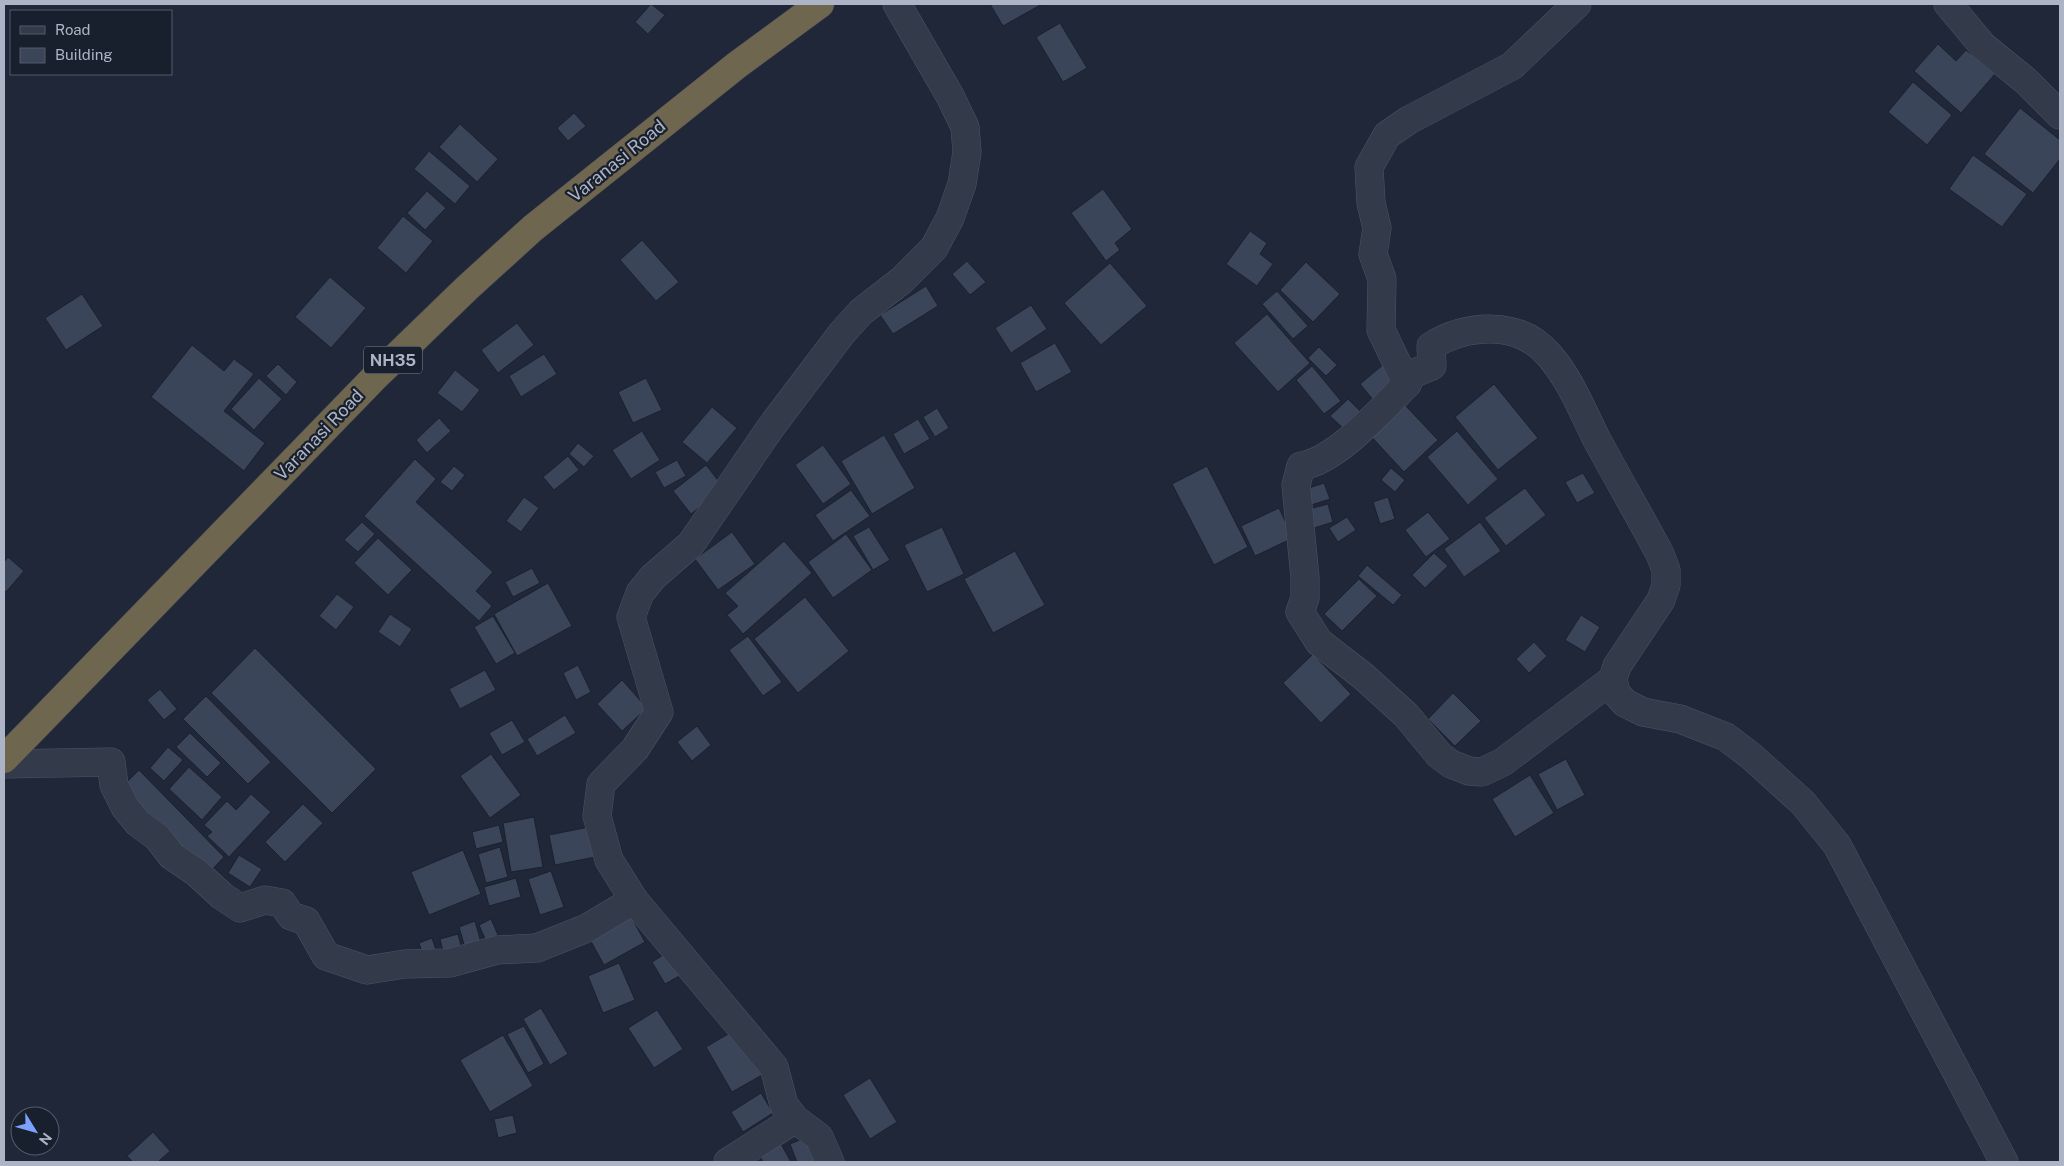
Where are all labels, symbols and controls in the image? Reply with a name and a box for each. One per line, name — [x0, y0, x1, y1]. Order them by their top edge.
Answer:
legend — [10, 10, 172, 75]
text: Road — [55, 21, 91, 38]
text: Building — [55, 46, 113, 63]
street label: Varanasi Road — [564, 115, 669, 206]
road number: NH35 — [364, 346, 422, 374]
street label: Varanasi Road — [270, 385, 367, 485]
north arrow — [10, 1106, 60, 1156]
text: N — [36, 1130, 55, 1148]

